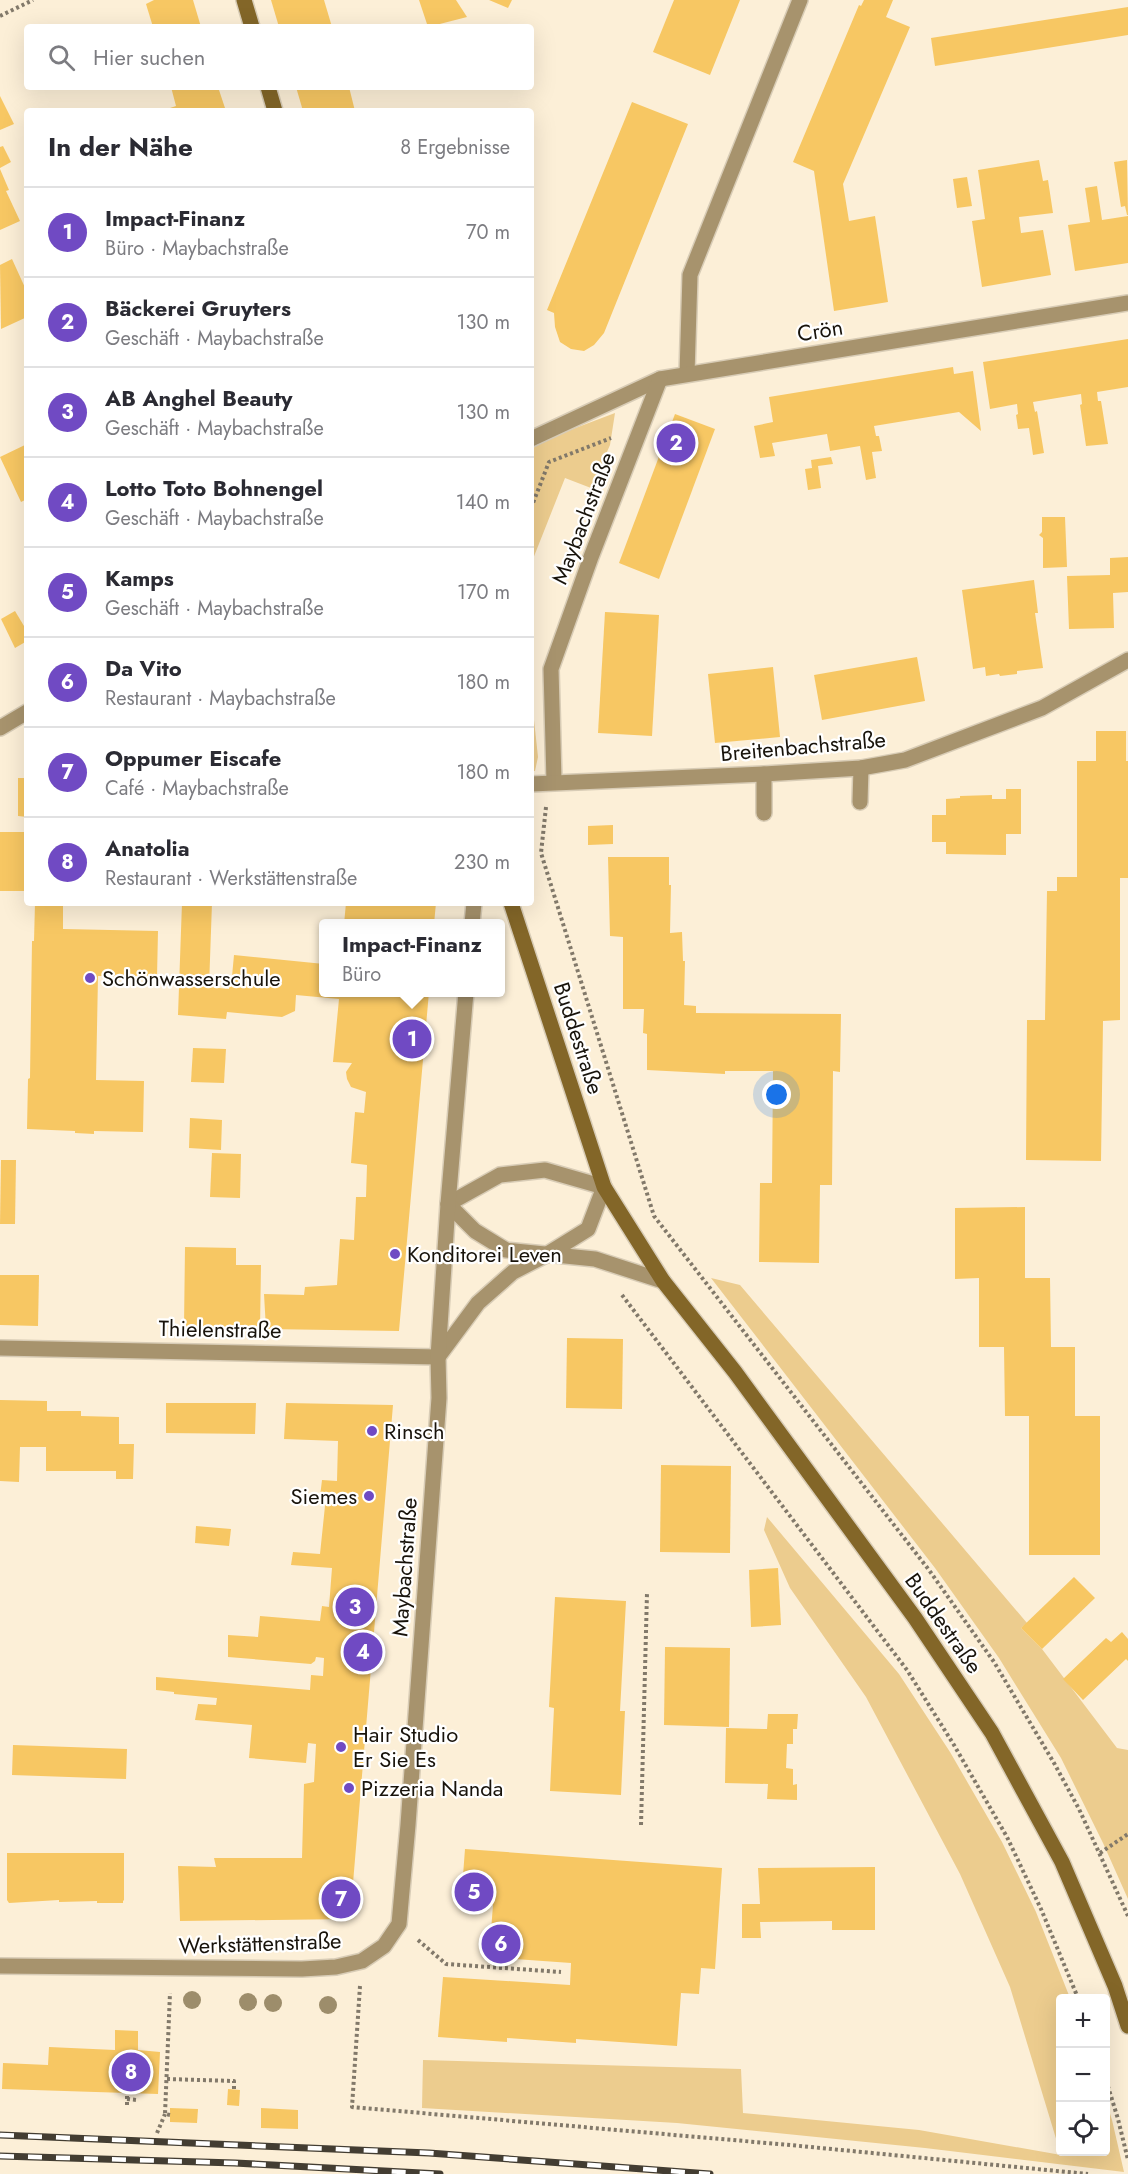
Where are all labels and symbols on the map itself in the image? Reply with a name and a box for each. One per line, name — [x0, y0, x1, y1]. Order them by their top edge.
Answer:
street label: Crön — [795, 311, 845, 349]
pin: 2 — [656, 420, 696, 466]
street label: Maybachstraße — [543, 447, 623, 589]
street label: Breitenbachstraße — [719, 723, 887, 769]
place label: Schönwasserschule — [102, 962, 281, 994]
marker: Schönwasserschule — [83, 971, 97, 985]
street label: Buddestraße — [546, 978, 612, 1098]
pin: 1 — [392, 1016, 432, 1062]
your location — [762, 1080, 791, 1109]
place label: Konditorei Leven — [407, 1238, 562, 1270]
marker: Konditorei Leven — [388, 1247, 402, 1261]
street label: Thielenstraße — [158, 1312, 282, 1346]
place label: Rinsch — [384, 1415, 445, 1447]
marker: Rinsch — [365, 1424, 379, 1438]
place label: Siemes — [291, 1480, 357, 1512]
marker: Siemes — [362, 1489, 376, 1503]
street label: Maybachstraße — [383, 1496, 425, 1638]
street label: Buddestraße — [898, 1566, 990, 1680]
pin: 3 — [336, 1584, 374, 1630]
pin: 4 — [344, 1630, 382, 1674]
place label: Hair Studio Er Sie Es — [353, 1718, 458, 1775]
marker: Hair Studio Er Sie Es — [334, 1740, 348, 1754]
place label: Pizzeria Nanda — [361, 1772, 503, 1804]
marker: Pizzeria Nanda — [342, 1781, 356, 1795]
pin: 5 — [454, 1870, 494, 1914]
pin: 7 — [322, 1876, 360, 1922]
pin: 6 — [482, 1922, 520, 1966]
street label: Werkstättenstraße — [178, 1924, 342, 1962]
pin: 8 — [112, 2050, 150, 2094]

